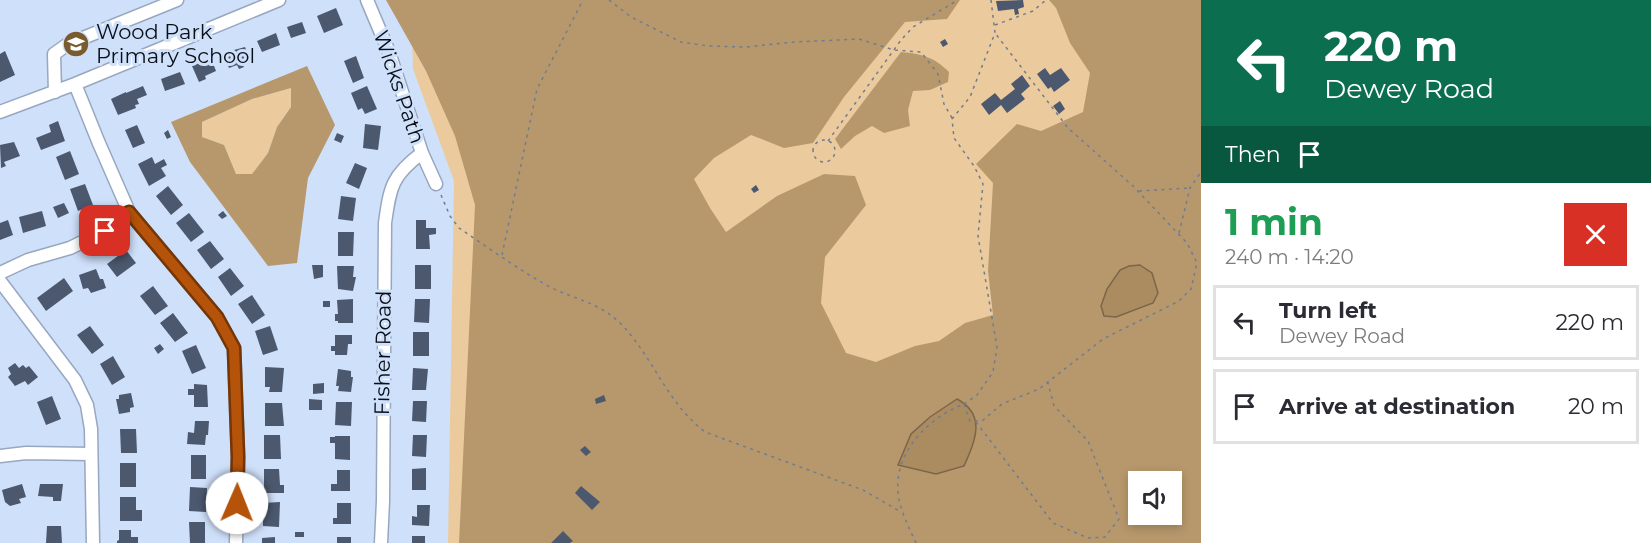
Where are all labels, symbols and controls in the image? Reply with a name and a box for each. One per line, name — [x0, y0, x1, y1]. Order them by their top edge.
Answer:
place label: Wood Park Primary School — [96, 19, 255, 68]
text: 220 m — [1324, 20, 1458, 72]
icon: left — [1225, 24, 1303, 102]
street label: Wicks Path — [368, 27, 431, 147]
school or university icon: Wood Park Primary School — [61, 29, 91, 59]
text: Dewey Road — [1324, 72, 1494, 105]
icon: arrive — [1293, 138, 1326, 171]
text: Then — [1225, 141, 1281, 168]
text: 1 min — [1225, 200, 1323, 244]
button: close — [1564, 203, 1627, 266]
pin — [79, 205, 130, 256]
icon: arrive — [88, 214, 121, 247]
text: 240 m · 14:20 — [1225, 245, 1354, 269]
street label: Fisher Road — [369, 290, 396, 416]
text: Turn left — [1279, 297, 1377, 324]
icon: left — [1228, 306, 1261, 339]
text: 220 m — [1555, 309, 1624, 336]
text: Dewey Road — [1279, 324, 1405, 348]
icon: arrive — [1228, 390, 1261, 423]
text: Arrive at destination — [1279, 393, 1515, 420]
text: 20 m — [1568, 393, 1624, 420]
position arrow — [205, 471, 269, 535]
map controls — [1128, 471, 1182, 525]
button: sound — [1128, 471, 1182, 525]

